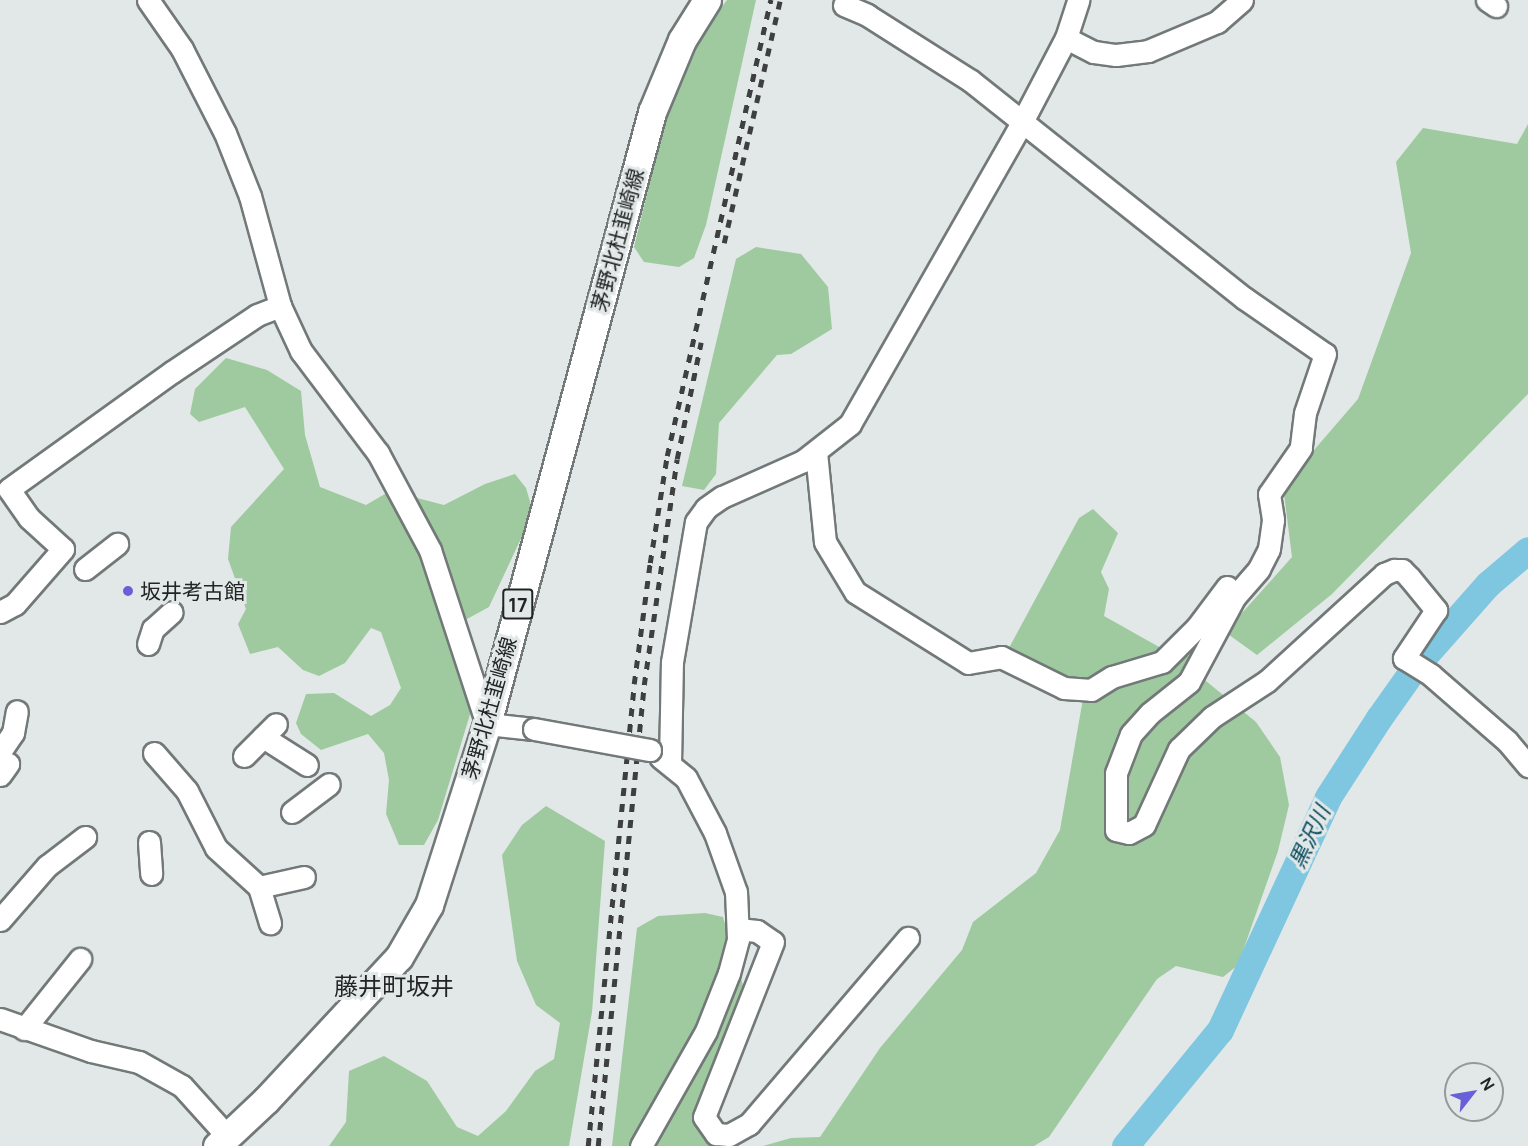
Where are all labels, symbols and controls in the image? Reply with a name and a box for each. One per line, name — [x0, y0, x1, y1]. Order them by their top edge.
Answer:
street label: 茅野北杜韮崎線 — [586, 166, 648, 314]
place label: 坂井考古館 — [140, 578, 245, 604]
marker: 坂井考古館 — [121, 584, 135, 598]
road number: 17 — [502, 587, 534, 621]
street label: 茅野北杜韮崎線 — [457, 634, 521, 782]
water label: 黒沢川 — [1284, 802, 1336, 872]
district label: 藤井町坂井 — [334, 972, 454, 1000]
north arrow — [1444, 1062, 1504, 1122]
text: N — [1475, 1073, 1500, 1094]

